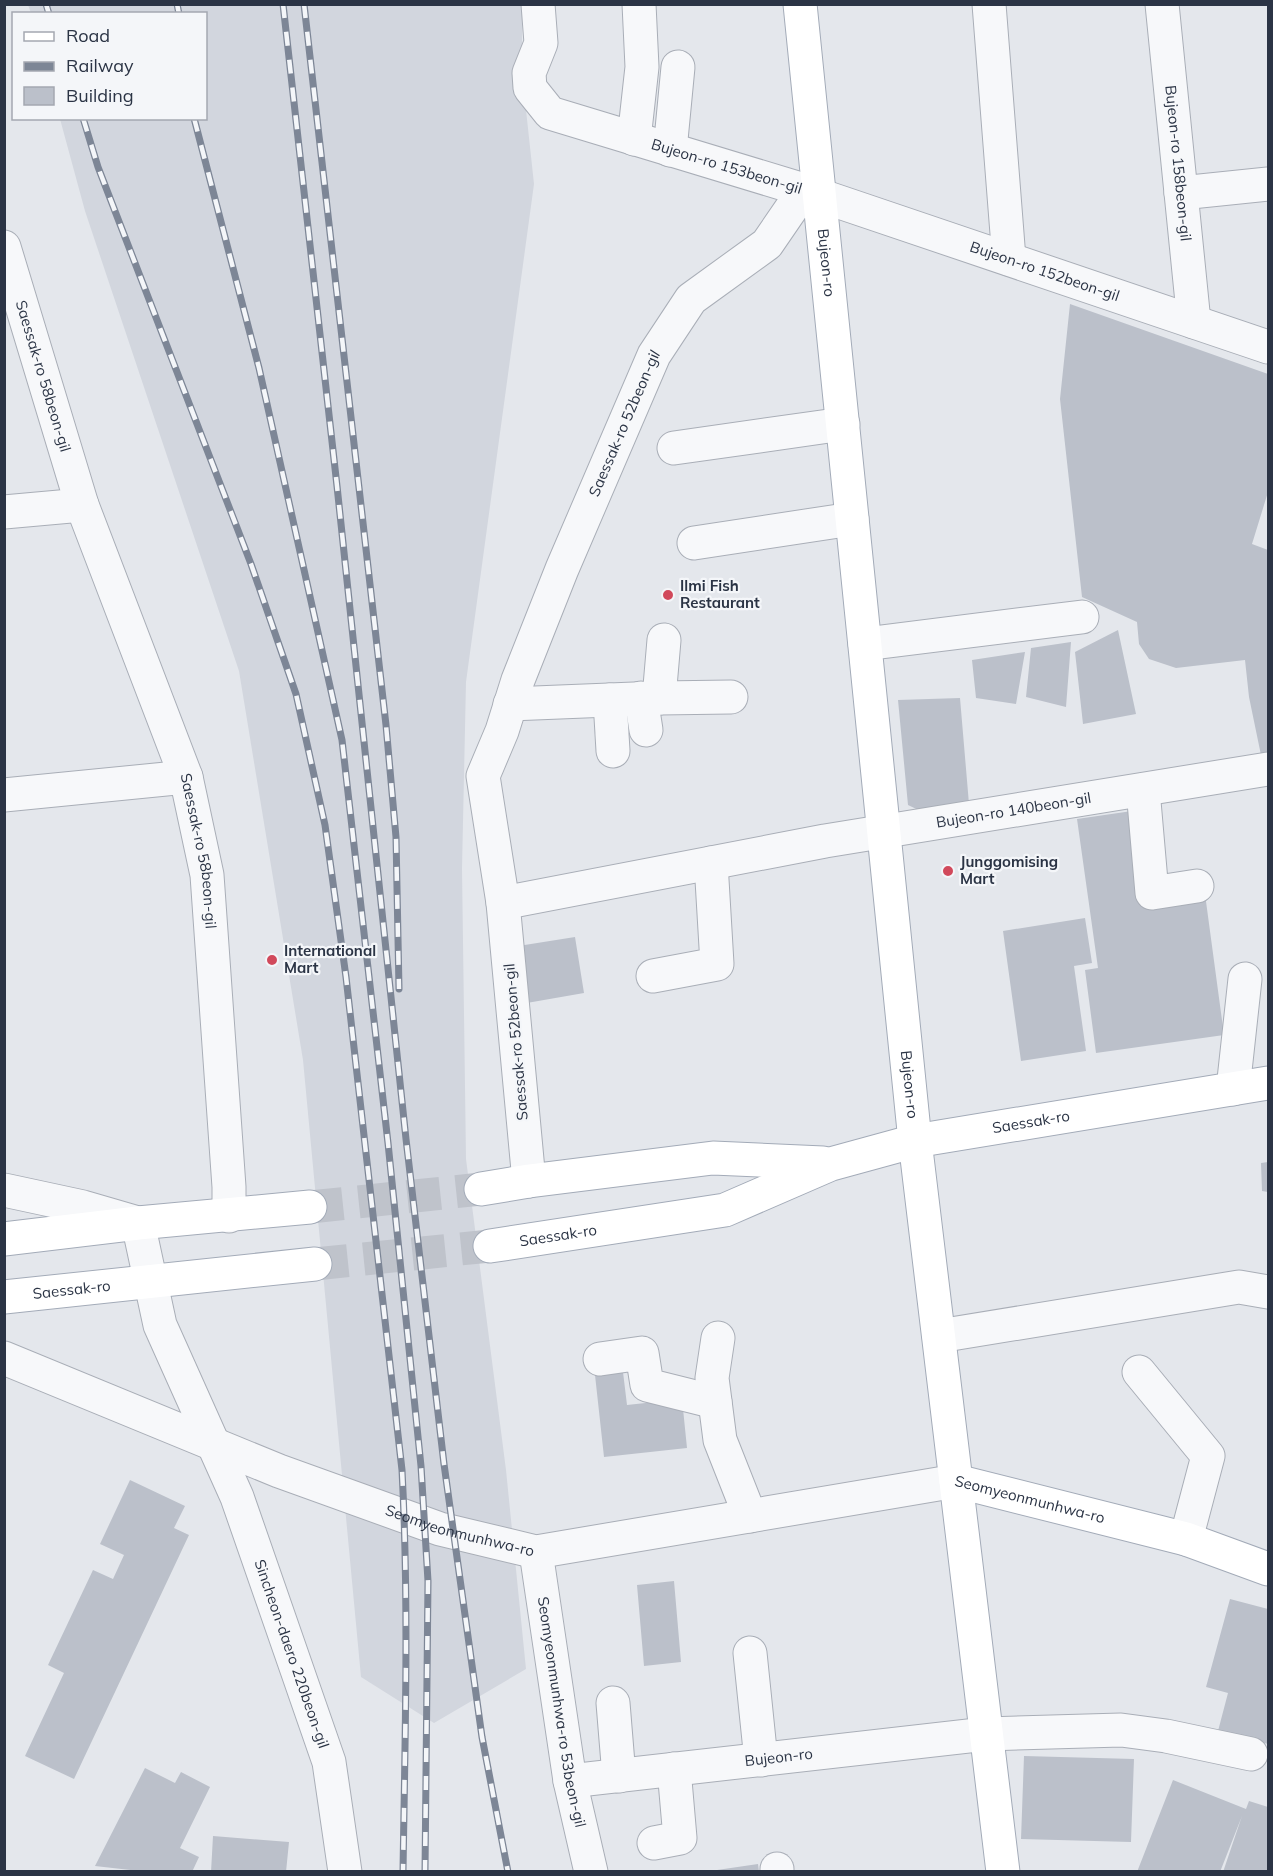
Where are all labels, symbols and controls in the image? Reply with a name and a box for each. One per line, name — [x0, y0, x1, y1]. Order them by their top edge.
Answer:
legend — [12, 12, 207, 120]
text: Road — [66, 24, 110, 47]
text: Railway — [66, 54, 134, 77]
text: Building — [66, 84, 134, 107]
street label: Bujeon-ro 158beon-gil — [1161, 84, 1196, 242]
street label: Bujeon-ro 153beon-gil — [649, 134, 804, 198]
street label: Bujeon-ro — [814, 228, 840, 298]
street label: Bujeon-ro 152beon-gil — [968, 237, 1122, 305]
street label: Saessak-ro 58beon-gil — [12, 298, 75, 454]
street label: Saessak-ro 52beon-gil — [584, 346, 664, 499]
place label: Ilmi Fish Restaurant — [680, 576, 760, 612]
marker: Ilmi Fish Restaurant — [661, 588, 675, 602]
street label: Saessak-ro 58beon-gil — [176, 771, 221, 929]
street label: Bujeon-ro 140beon-gil — [935, 788, 1092, 832]
place label: Junggomising Mart — [960, 852, 1058, 888]
marker: Junggomising Mart — [941, 864, 955, 878]
place label: International Mart — [284, 941, 376, 977]
marker: International Mart — [265, 953, 279, 967]
street label: Saessak-ro 52beon-gil — [499, 963, 532, 1121]
street label: Bujeon-ro — [897, 1049, 923, 1119]
street label: Saessak-ro — [991, 1106, 1071, 1137]
street label: Saessak-ro — [518, 1220, 598, 1250]
street label: Saessak-ro — [32, 1276, 111, 1303]
street label: Seomyeonmunhwa-ro — [953, 1471, 1107, 1527]
street label: Seomyeonmunhwa-ro — [383, 1500, 536, 1560]
street label: Sincheon-daero 220beon-gil — [250, 1557, 334, 1751]
street label: Seomyeonmunhwa-ro 53beon-gil — [534, 1595, 590, 1829]
street label: Bujeon-ro — [744, 1744, 814, 1770]

